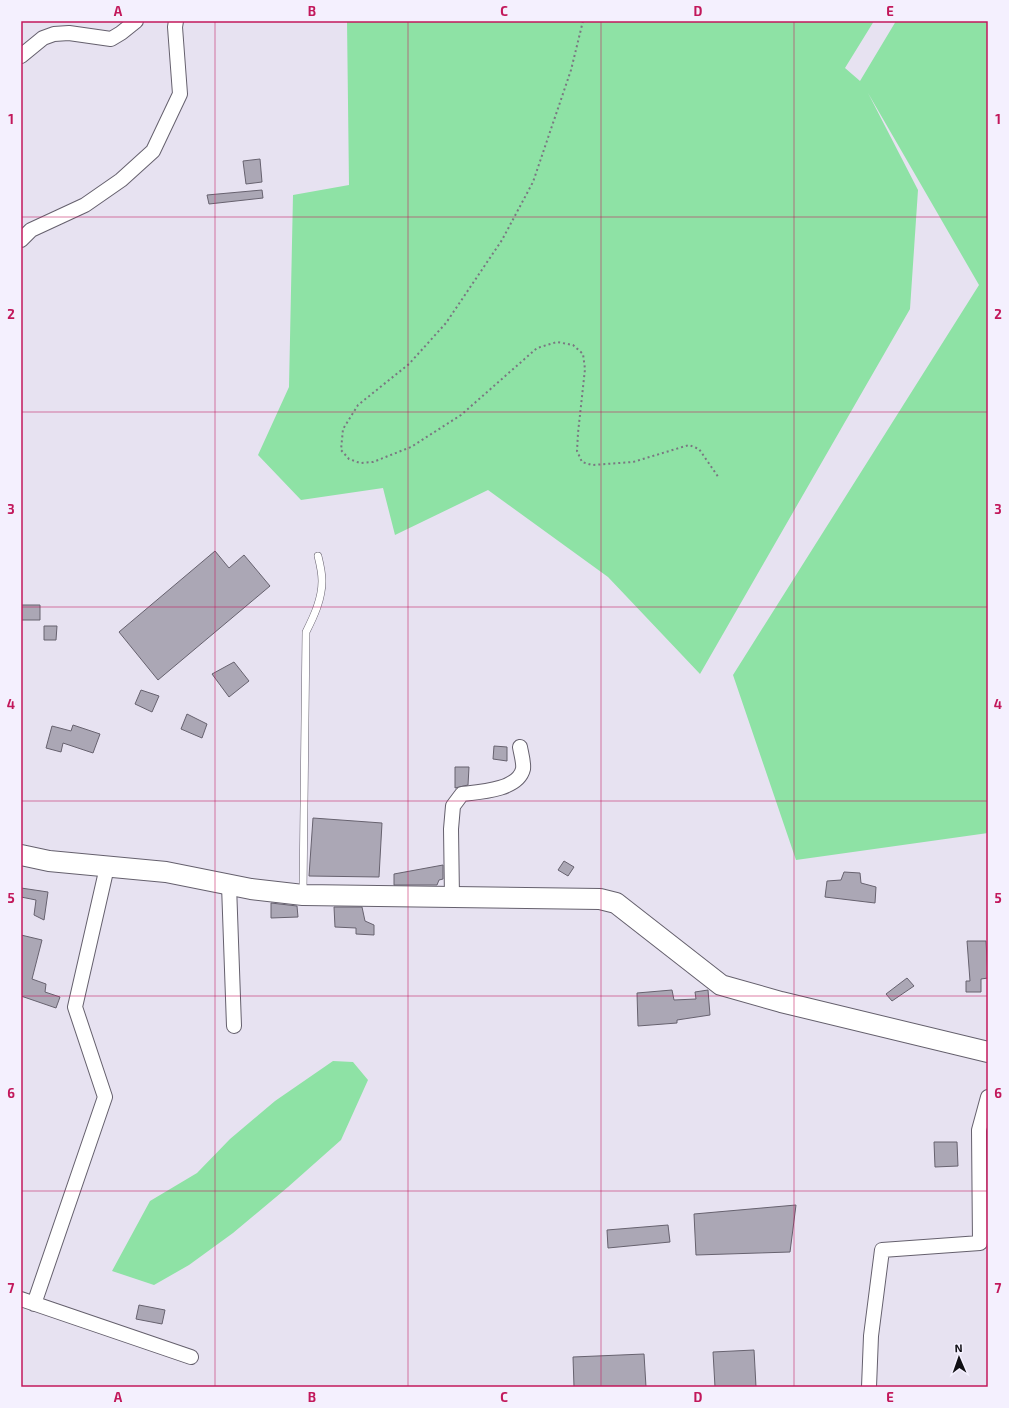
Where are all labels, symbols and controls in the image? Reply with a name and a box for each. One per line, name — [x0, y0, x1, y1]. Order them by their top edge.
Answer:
text: A — [114, 3, 123, 19]
text: B — [308, 3, 316, 19]
text: C — [500, 3, 508, 19]
text: D — [694, 3, 703, 19]
text: E — [886, 3, 894, 19]
text: 1 — [8, 111, 14, 127]
text: 1 — [995, 111, 1001, 127]
text: 2 — [7, 306, 15, 322]
text: 2 — [994, 306, 1002, 322]
text: 3 — [7, 501, 15, 517]
text: 3 — [994, 501, 1002, 517]
text: 4 — [7, 696, 15, 712]
text: 4 — [994, 696, 1002, 712]
text: 5 — [7, 890, 15, 906]
text: 5 — [994, 890, 1002, 906]
text: 6 — [7, 1085, 15, 1101]
text: 6 — [994, 1085, 1002, 1101]
text: 7 — [8, 1280, 15, 1296]
text: 7 — [995, 1280, 1002, 1296]
north arrow — [939, 1338, 979, 1378]
text: N — [954, 1341, 963, 1354]
text: A — [114, 1389, 123, 1405]
text: B — [308, 1389, 316, 1405]
text: C — [500, 1389, 508, 1405]
text: D — [694, 1389, 703, 1405]
text: E — [886, 1389, 894, 1405]

